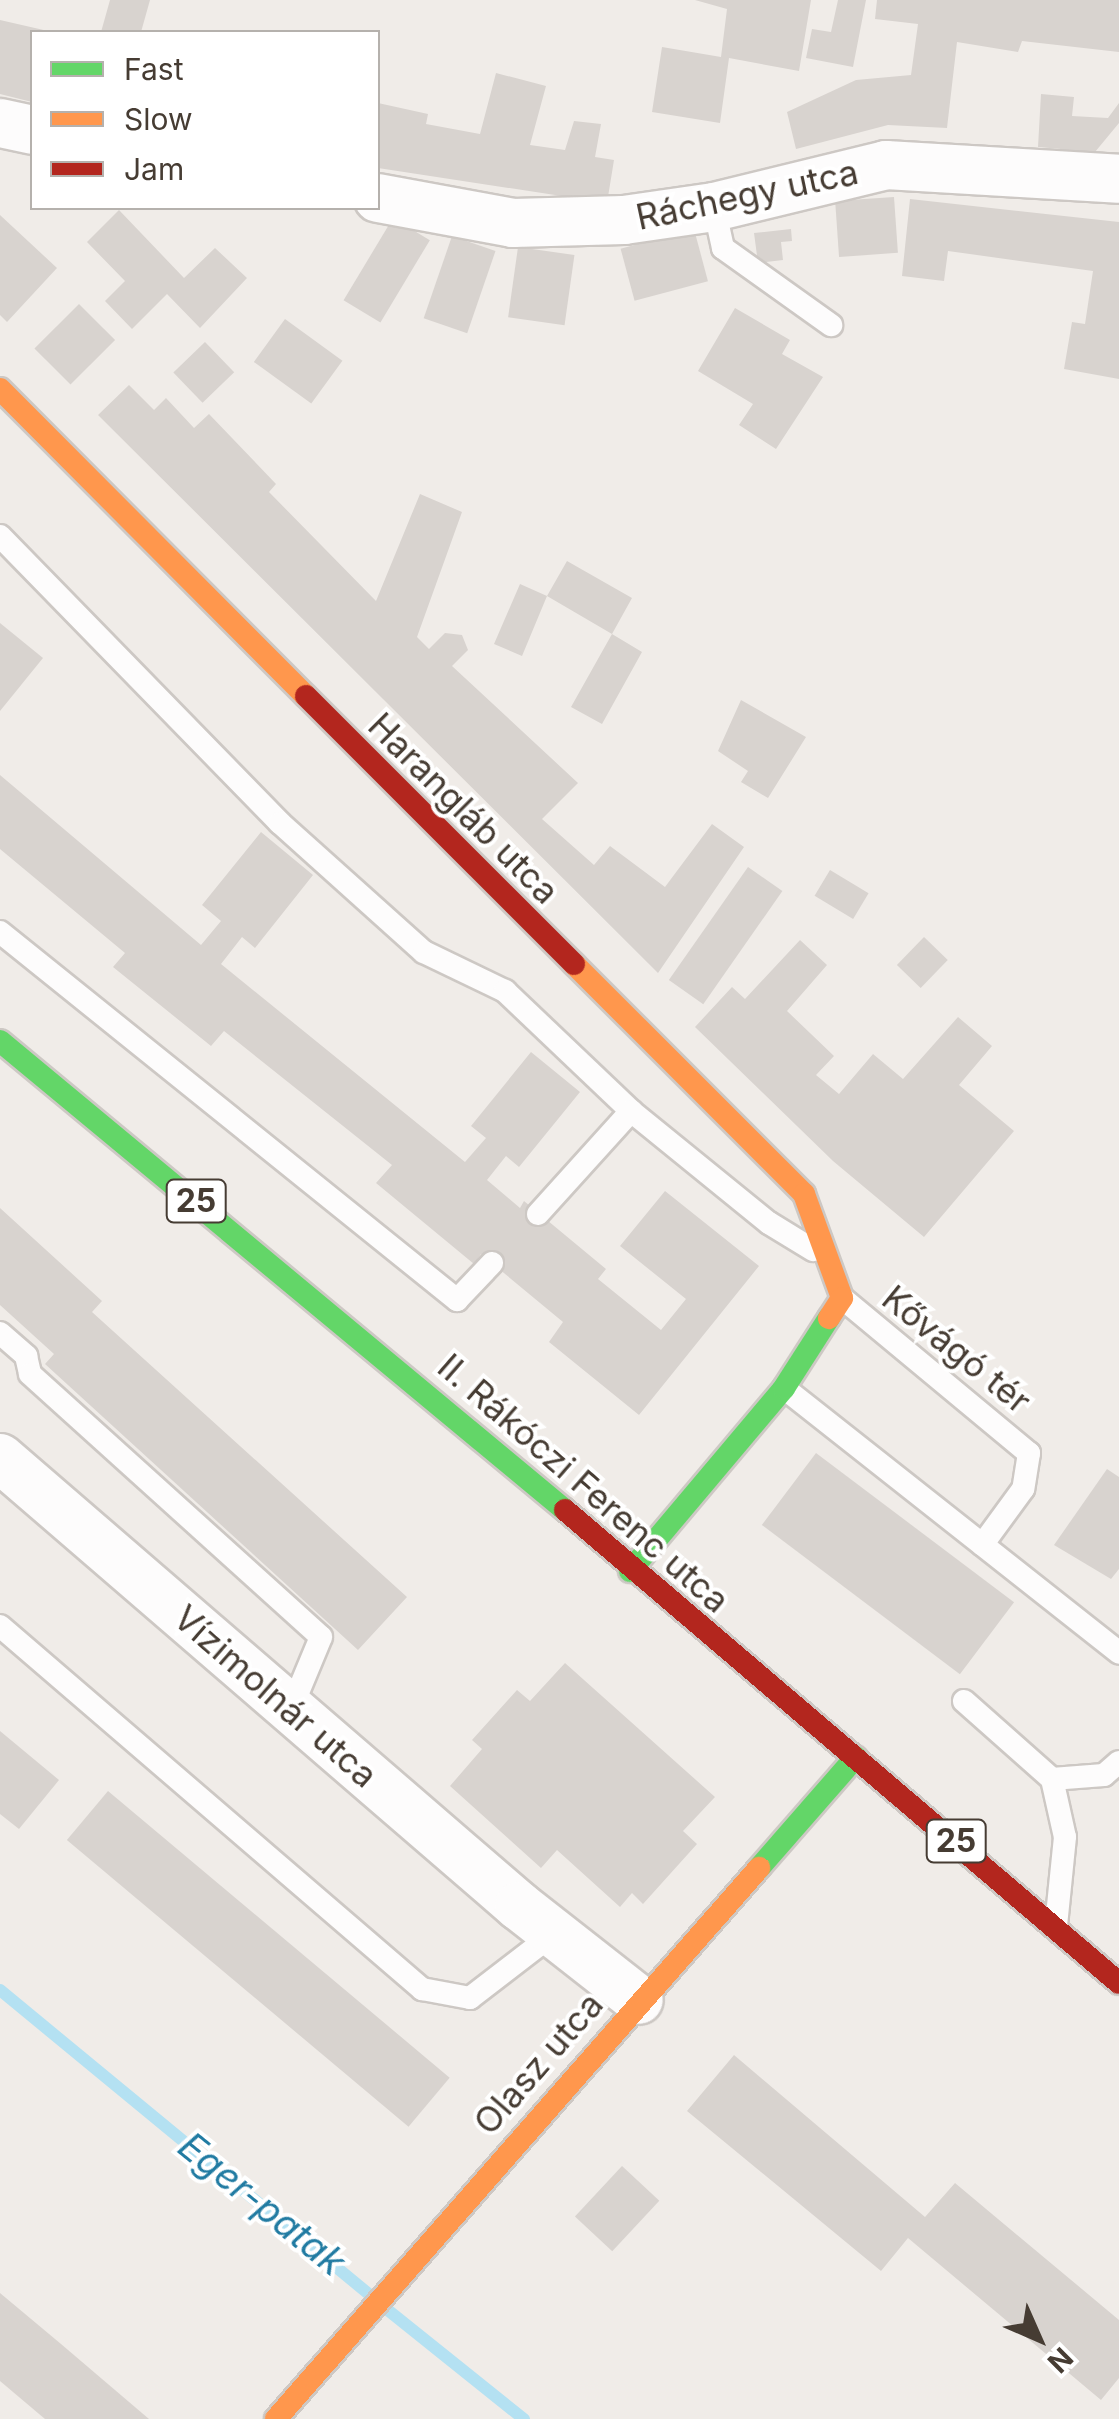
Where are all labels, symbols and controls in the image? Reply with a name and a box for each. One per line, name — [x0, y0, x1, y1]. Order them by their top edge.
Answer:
legend — [30, 30, 380, 210]
text: Fast — [124, 51, 183, 87]
text: Slow — [124, 101, 193, 137]
street label: Ráchegy utca — [632, 150, 862, 238]
text: Jam — [124, 151, 184, 187]
street label: Harangláb utca — [360, 704, 568, 912]
road number: 25 — [164, 1174, 228, 1228]
street label: Kővágó tér — [874, 1276, 1040, 1422]
street label: II. Rákóczi Ferenc utca — [430, 1345, 738, 1621]
street label: Vízimolnár utca — [166, 1596, 386, 1796]
road number: 25 — [924, 1814, 988, 1868]
street label: Olasz utca — [465, 1983, 611, 2143]
water label: Eger-patak — [169, 2123, 355, 2285]
north arrow — [989, 2289, 1089, 2389]
text: N — [1041, 2341, 1080, 2380]

